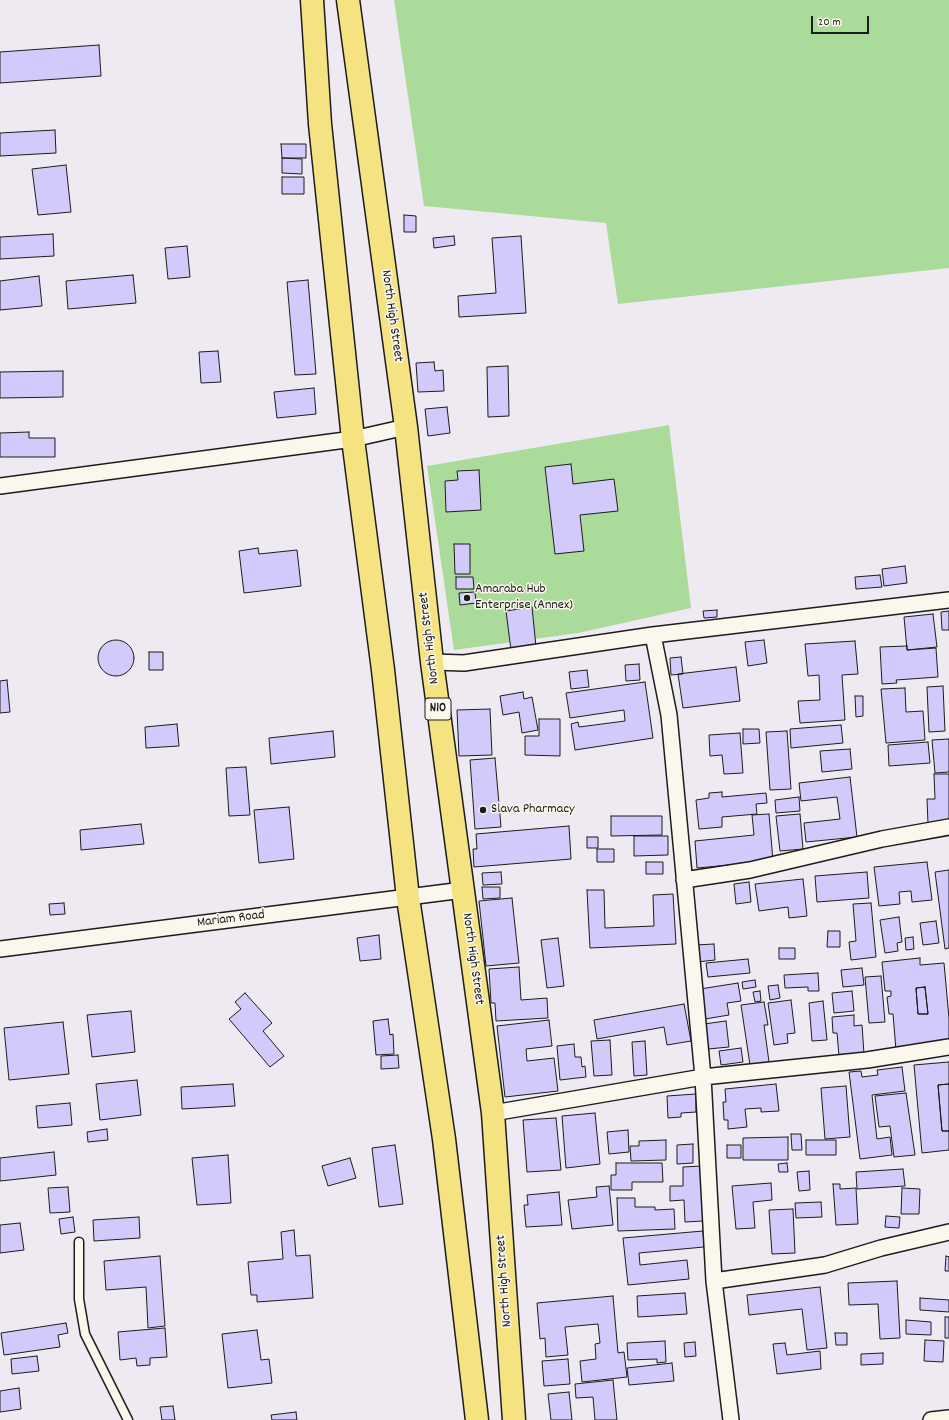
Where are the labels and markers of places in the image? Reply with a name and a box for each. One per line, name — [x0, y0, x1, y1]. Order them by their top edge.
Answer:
place label: Amaraba Hub Enterprise (Annex) — [475, 582, 573, 614]
marker: Amaraba Hub Enterprise (Annex) — [462, 593, 472, 603]
place label: Slava Pharmacy — [491, 802, 575, 818]
marker: Slava Pharmacy — [478, 805, 488, 815]

